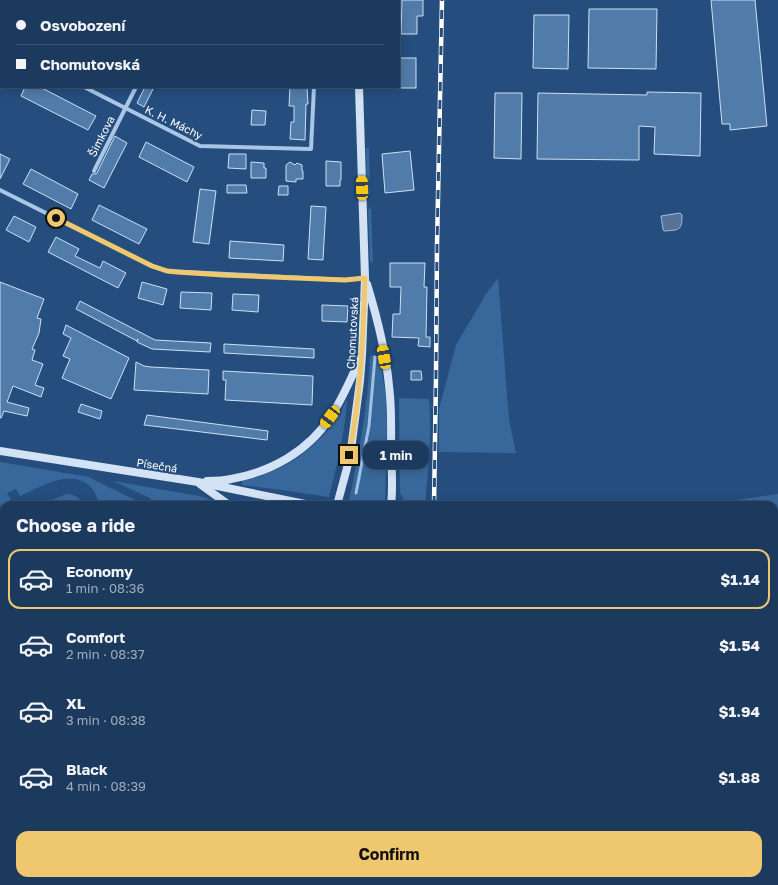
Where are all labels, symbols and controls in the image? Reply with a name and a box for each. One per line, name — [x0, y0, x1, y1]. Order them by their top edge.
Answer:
text: Osvobození — [40, 16, 125, 34]
text: Chomutovská — [40, 55, 140, 73]
street label: K. H. Máchy — [143, 102, 205, 142]
street label: Šimkova — [85, 113, 117, 159]
car — [356, 176, 368, 200]
route start — [47, 209, 65, 227]
street label: Chomutovská — [344, 297, 360, 369]
car — [376, 344, 392, 370]
car — [318, 404, 342, 430]
callout: 1 min — [363, 441, 429, 469]
route end — [340, 446, 358, 464]
text: 1 min — [380, 447, 412, 463]
street label: Písečná — [136, 455, 178, 475]
text: Choose a ride — [16, 514, 135, 536]
icon: car — [18, 561, 54, 597]
text: Economy — [66, 562, 133, 580]
text: $1.14 — [720, 570, 760, 588]
text: 1 min · 08:36 — [66, 580, 144, 596]
icon: car — [18, 627, 54, 663]
text: Comfort — [66, 628, 125, 646]
text: $1.54 — [719, 636, 760, 654]
text: 2 min · 08:37 — [66, 646, 145, 662]
icon: car — [18, 693, 54, 729]
text: XL — [66, 694, 85, 712]
text: $1.94 — [719, 702, 760, 720]
text: 3 min · 08:38 — [66, 712, 146, 728]
icon: car — [18, 759, 54, 795]
text: Black — [66, 760, 108, 778]
text: $1.88 — [718, 768, 760, 786]
text: 4 min · 08:39 — [66, 778, 146, 794]
button: Confirm — [16, 831, 762, 877]

